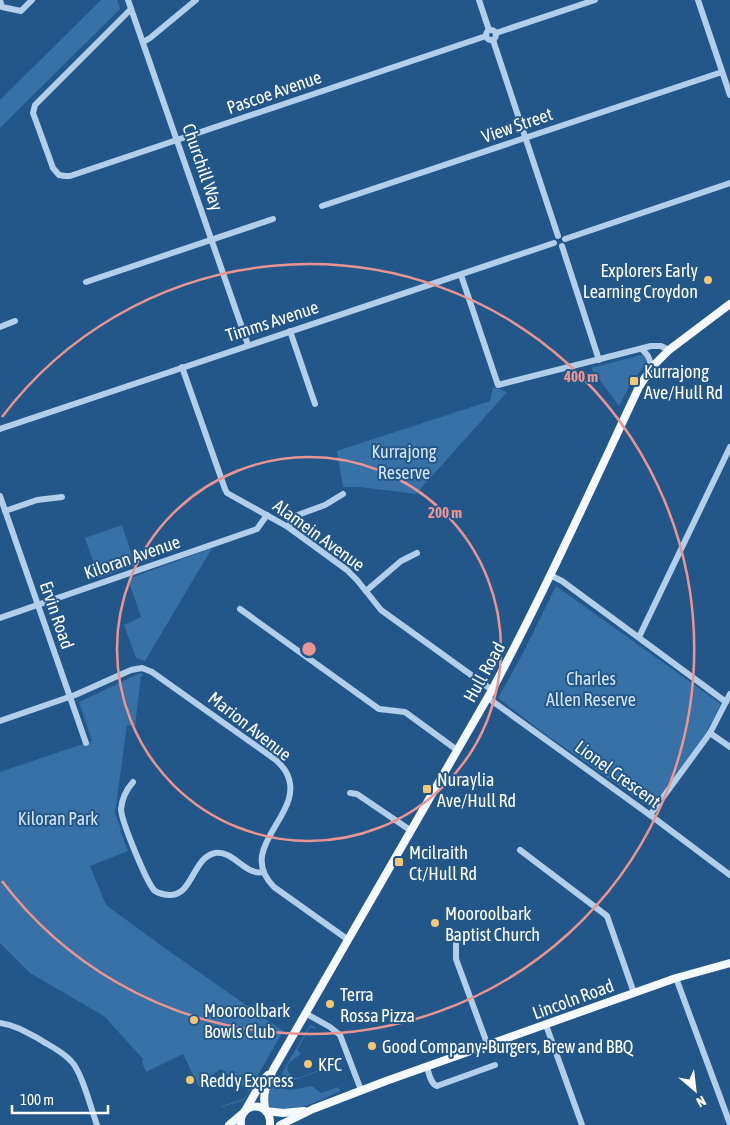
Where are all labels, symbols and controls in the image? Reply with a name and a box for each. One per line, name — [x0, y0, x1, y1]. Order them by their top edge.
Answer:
street label: Pascoe Avenue — [224, 66, 324, 118]
street label: View Street — [479, 103, 555, 147]
street label: Churchill Way — [178, 121, 228, 213]
place label: Explorers Early Learning Croydon — [583, 260, 698, 302]
marker: Explorers Early Learning Croydon — [702, 274, 714, 286]
street label: Timms Avenue — [223, 296, 321, 346]
place label: Kurrajong Ave/Hull Rd — [644, 361, 723, 403]
text: 400 m — [563, 368, 598, 385]
marker: Kurrajong Ave/Hull Rd — [628, 375, 640, 387]
park label: Kurrajong Reserve — [371, 441, 437, 483]
street label: Alamein Avenue — [269, 495, 369, 575]
text: 200 m — [428, 504, 462, 521]
street label: Kiloran Avenue — [81, 531, 183, 583]
street label: Ervin Road — [36, 578, 78, 652]
street label: Hull Road — [459, 638, 509, 706]
centre of rings — [300, 640, 318, 658]
park label: Charles Allen Reserve — [546, 668, 636, 710]
street label: Marion Avenue — [204, 687, 296, 765]
street label: Lionel Crescent — [571, 736, 665, 812]
place label: Nuraylia Ave/Hull Rd — [437, 769, 516, 811]
marker: Nuraylia Ave/Hull Rd — [421, 783, 433, 795]
park label: Kiloran Park — [18, 808, 98, 829]
place label: Mcilraith Ct/Hull Rd — [409, 842, 477, 884]
marker: Mcilraith Ct/Hull Rd — [393, 856, 405, 868]
place label: Mooroolbark Baptist Church — [445, 903, 540, 945]
marker: Mooroolbark Baptist Church — [429, 917, 441, 929]
street label: Lincoln Road — [529, 975, 617, 1023]
place label: Terra Rossa Pizza — [340, 984, 415, 1026]
marker: Terra Rossa Pizza — [324, 998, 336, 1010]
place label: Mooroolbark Bowls Club — [204, 1000, 290, 1042]
marker: Mooroolbark Bowls Club — [188, 1014, 200, 1026]
place label: Good Company: Burgers, Brew and BBQ — [382, 1036, 634, 1057]
marker: Good Company: Burgers, Brew and BBQ — [366, 1040, 378, 1052]
place label: KFC — [318, 1054, 342, 1075]
marker: KFC — [302, 1058, 314, 1070]
north arrow — [670, 1065, 720, 1115]
place label: Reddy Express — [200, 1070, 294, 1091]
marker: Reddy Express — [184, 1074, 196, 1086]
scale bar — [12, 1082, 109, 1114]
text: 100 m — [20, 1091, 54, 1108]
text: N — [694, 1092, 709, 1110]

